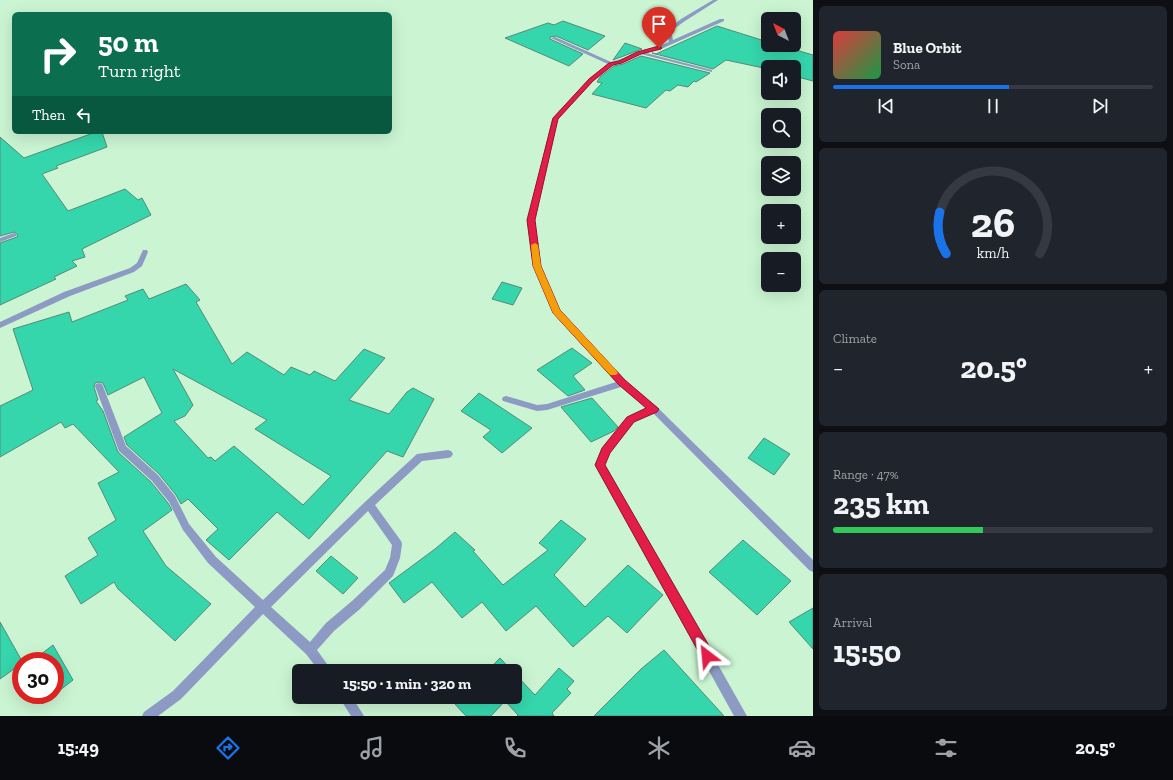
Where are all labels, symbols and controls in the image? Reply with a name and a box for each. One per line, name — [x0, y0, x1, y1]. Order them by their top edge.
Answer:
pin — [642, 7.0, 676, 48]
north arrow — [761, 12, 801, 52]
map controls — [761, 12, 801, 292]
icon: arrive — [648, 13, 670, 35]
text: 50 m — [98, 26, 159, 59]
icon: right — [32, 28, 84, 80]
text: Blue Orbit — [893, 39, 961, 57]
text: Sona — [893, 57, 920, 72]
text: Turn right — [98, 60, 180, 82]
button: sound — [761, 60, 801, 100]
icon: previous — [875, 95, 897, 117]
icon: pause — [982, 95, 1004, 117]
icon: next — [1089, 95, 1111, 117]
icon: left — [73, 104, 95, 126]
text: Then — [32, 106, 65, 124]
button: search — [761, 108, 801, 148]
button: layers — [761, 156, 801, 196]
text: 26 — [971, 198, 1015, 248]
button: + — [761, 204, 801, 244]
text: km/h — [977, 245, 1009, 262]
button: − — [761, 252, 801, 292]
text: Climate — [833, 331, 877, 346]
text: 20.5° — [960, 350, 1027, 386]
text: − — [833, 355, 843, 382]
text: + — [1144, 355, 1153, 382]
text: Range · 47% — [833, 467, 899, 482]
text: 235 km — [833, 486, 929, 522]
text: Arrival — [833, 615, 872, 630]
text: 15:50 — [833, 634, 901, 670]
position arrow — [686, 635, 728, 677]
speed limit sign: 30 — [12, 652, 64, 704]
text: 15:50 · 1 min · 320 m — [343, 675, 471, 693]
icon: directions — [214, 734, 242, 762]
icon: music — [358, 734, 386, 762]
icon: phone — [501, 734, 529, 762]
icon: climate — [645, 734, 673, 762]
icon: car — [788, 734, 816, 762]
icon: filters — [932, 734, 960, 762]
text: 15:49 — [58, 737, 99, 759]
text: 20.5° — [1075, 737, 1115, 759]

